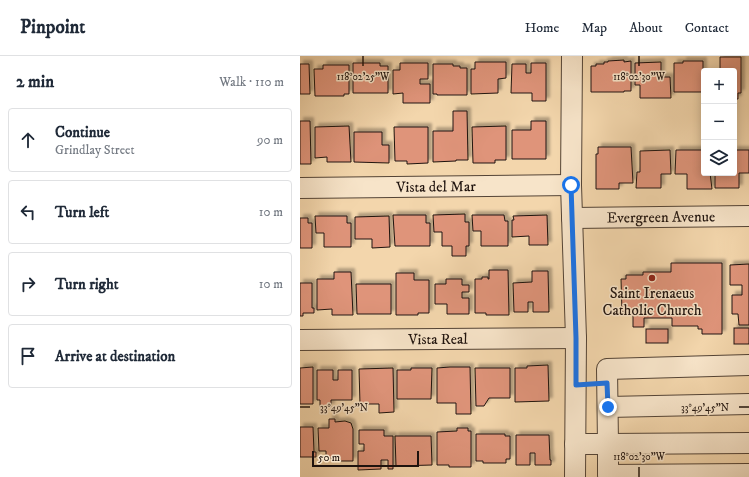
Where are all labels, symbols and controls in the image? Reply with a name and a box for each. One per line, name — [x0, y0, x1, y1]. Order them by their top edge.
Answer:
text: Pinpoint — [20, 16, 85, 39]
text: Home — [525, 19, 559, 37]
text: Map — [581, 19, 607, 37]
text: About — [629, 19, 663, 37]
text: Contact — [685, 19, 729, 37]
map controls — [701, 68, 737, 176]
button: + — [701, 68, 737, 104]
text: 2 min — [16, 71, 54, 93]
text: 118°02'25"W — [337, 71, 390, 83]
text: 118°02'30"W — [613, 71, 666, 83]
text: Walk · 110 m — [219, 74, 284, 90]
button: − — [701, 104, 737, 140]
text: Continue — [55, 123, 110, 142]
icon: ahead — [17, 129, 39, 151]
text: 90 m — [257, 132, 283, 148]
button: layers — [701, 140, 737, 176]
text: Grindlay Street — [55, 142, 135, 158]
route start — [562, 176, 580, 194]
street label: Vista del Mar — [395, 177, 476, 197]
icon: left — [17, 201, 39, 223]
text: Turn left — [55, 203, 109, 222]
text: 10 m — [259, 204, 283, 220]
street label: Evergreen Avenue — [607, 207, 715, 228]
icon: right — [17, 273, 39, 295]
marker: Saint Irenaeus Catholic Church — [647, 273, 657, 283]
text: Turn right — [55, 275, 118, 294]
text: 10 m — [259, 276, 283, 292]
place label: Saint Irenaeus Catholic Church — [602, 284, 702, 320]
street label: Vista Real — [407, 330, 468, 349]
icon: arrive — [17, 345, 39, 367]
text: Arrive at destination — [55, 347, 175, 366]
route end — [599, 398, 617, 416]
text: 33°49'45"N — [320, 402, 368, 414]
text: 33°49'45"N — [681, 402, 729, 414]
scale bar — [312, 449, 419, 468]
text: 50 m — [318, 451, 340, 465]
text: 118°02'30"W — [613, 451, 666, 463]

